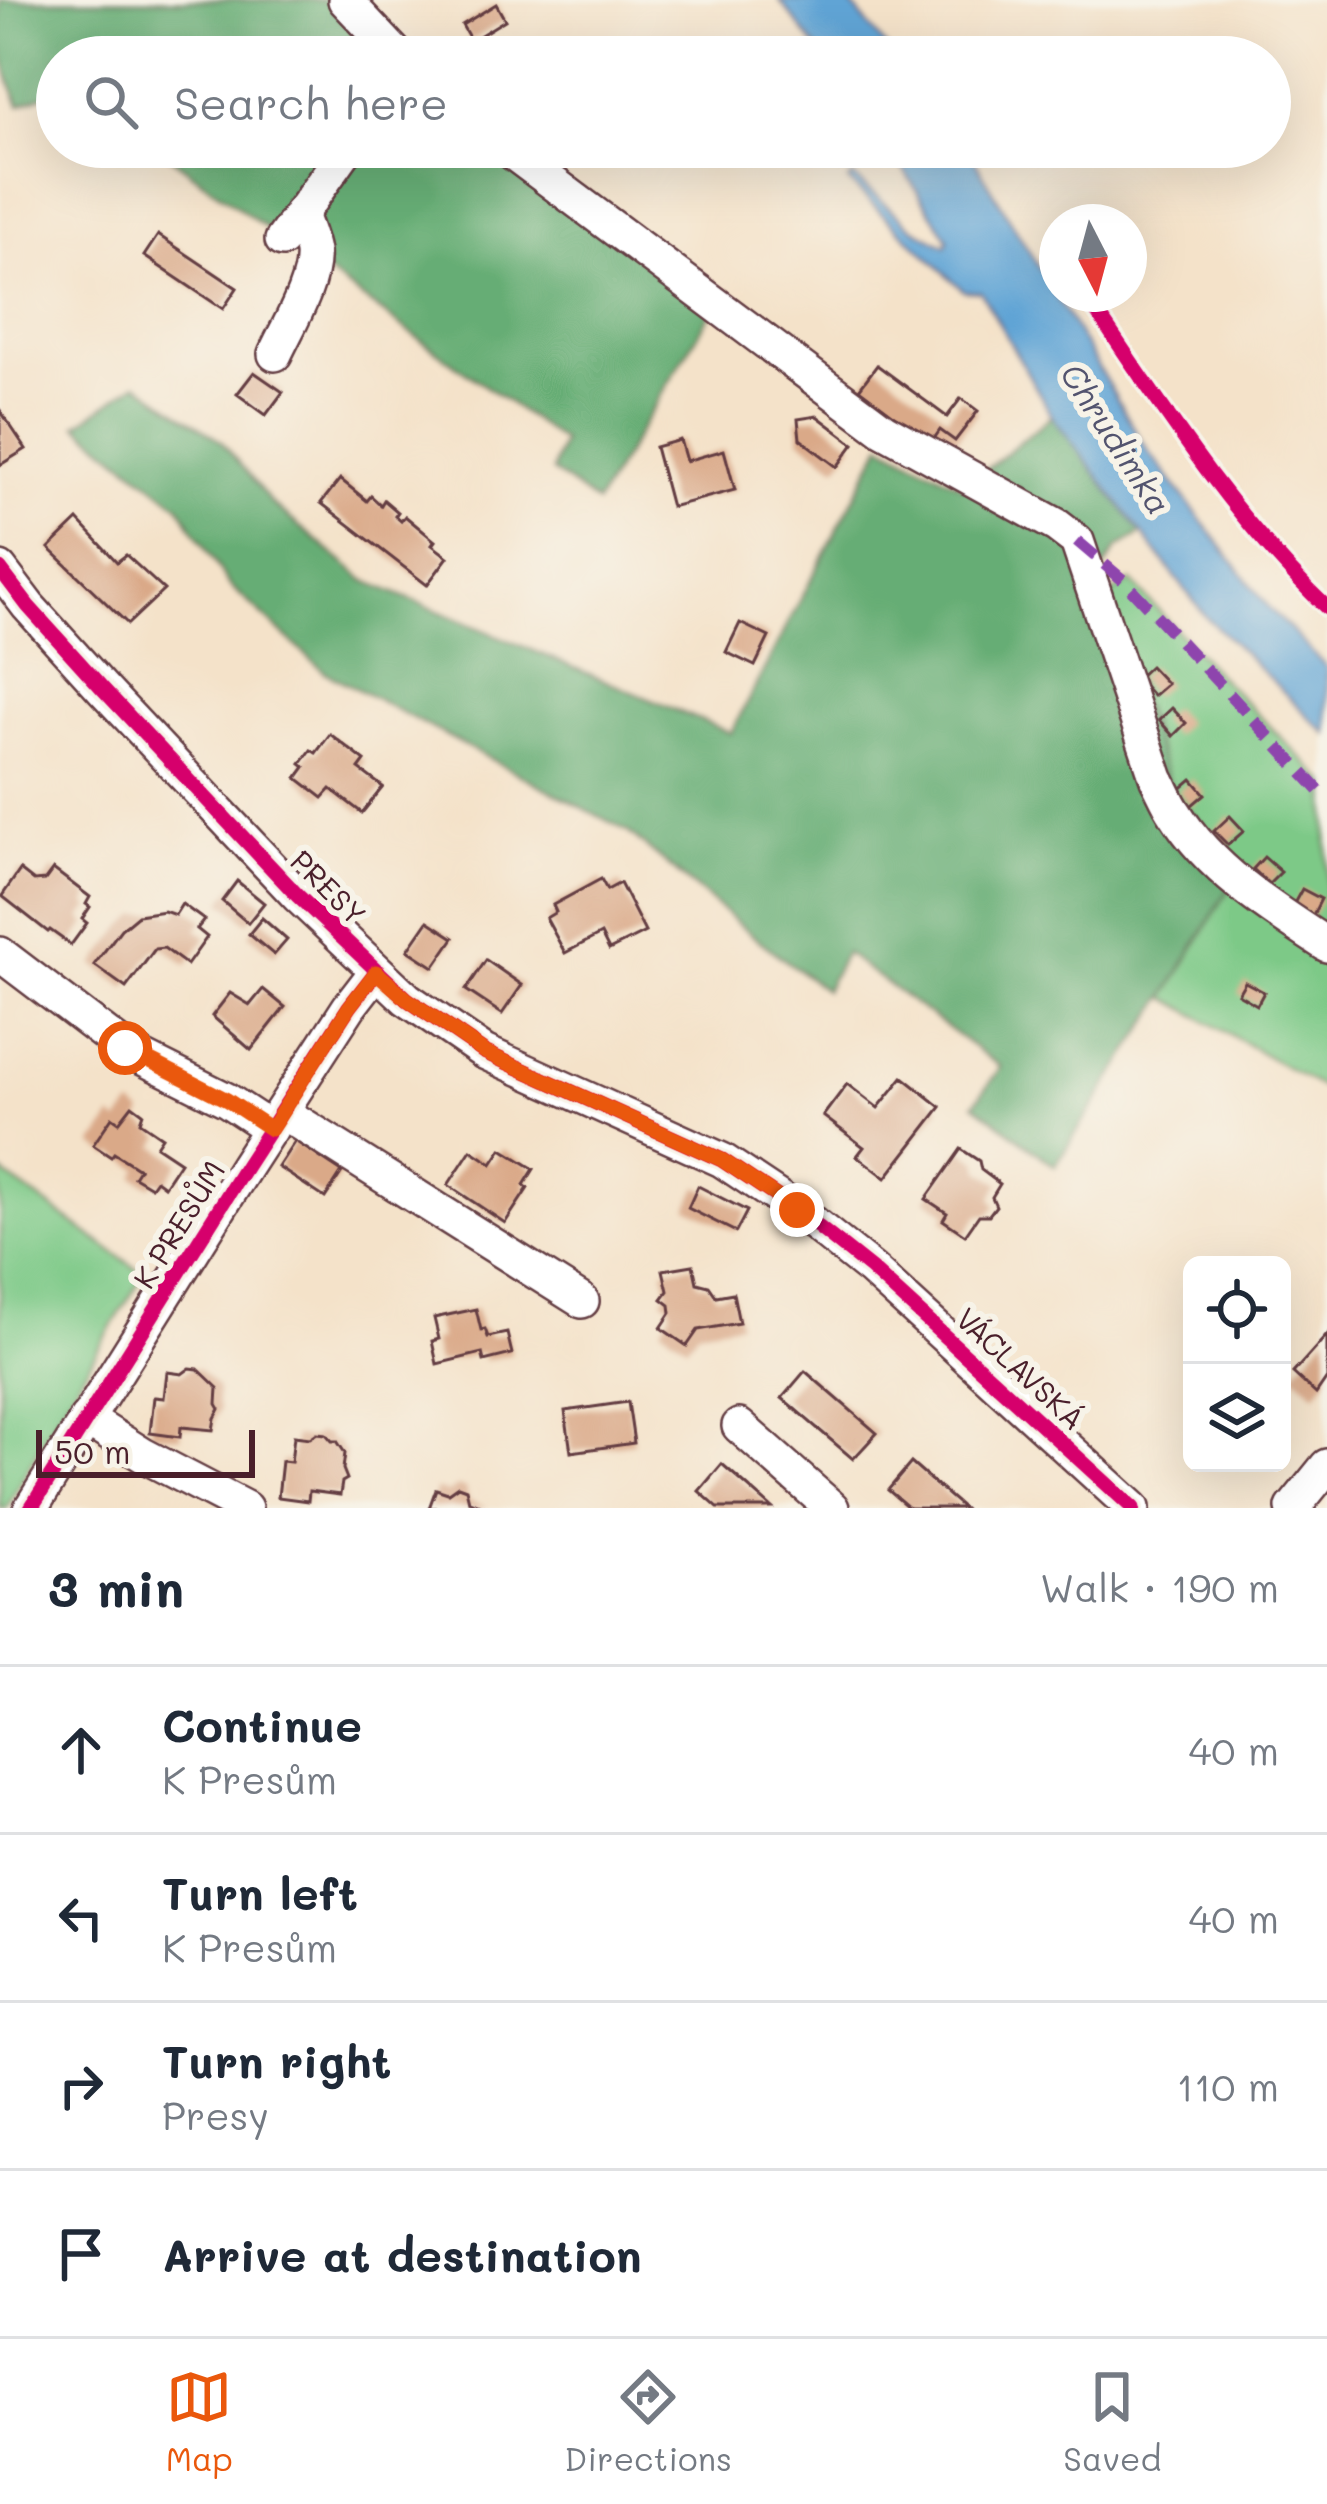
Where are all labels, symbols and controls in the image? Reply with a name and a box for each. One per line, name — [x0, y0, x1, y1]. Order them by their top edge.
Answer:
search box — [36, 36, 1291, 168]
icon: search — [78, 69, 144, 135]
text: Search here — [174, 73, 448, 131]
north arrow — [1039, 204, 1147, 312]
water label: Chrudimka — [1052, 354, 1182, 522]
street label: PRESY — [283, 841, 375, 933]
route start — [98, 1021, 152, 1075]
street label: K PRESŮM — [123, 1153, 233, 1295]
route end — [770, 1183, 824, 1237]
map controls — [1183, 1256, 1291, 1472]
button: locate — [1183, 1256, 1291, 1364]
street label: VÁCLAVSKÁ — [948, 1298, 1094, 1438]
button: layers — [1183, 1364, 1291, 1472]
scale bar — [36, 1424, 255, 1477]
text: 50 m — [54, 1429, 130, 1472]
text: 3 min — [48, 1553, 184, 1620]
text: Walk · 190 m — [1040, 1561, 1279, 1612]
text: Continue — [162, 1695, 362, 1753]
icon: ahead — [48, 1717, 114, 1783]
text: 40 m — [1188, 1724, 1279, 1775]
text: K Presům — [162, 1753, 337, 1804]
text: Turn left — [162, 1863, 358, 1921]
icon: left — [48, 1885, 114, 1951]
text: 40 m — [1188, 1892, 1279, 1943]
text: K Presům — [162, 1921, 337, 1972]
text: Turn right — [162, 2031, 391, 2089]
icon: right — [48, 2053, 114, 2119]
text: 110 m — [1177, 2060, 1279, 2111]
text: Presy — [162, 2089, 269, 2140]
icon: arrive — [48, 2221, 114, 2287]
text: Arrive at destination — [162, 2225, 642, 2283]
tab: Map — [166, 2364, 233, 2479]
tab: Directions — [564, 2364, 732, 2479]
tab: Saved — [1063, 2364, 1161, 2479]

